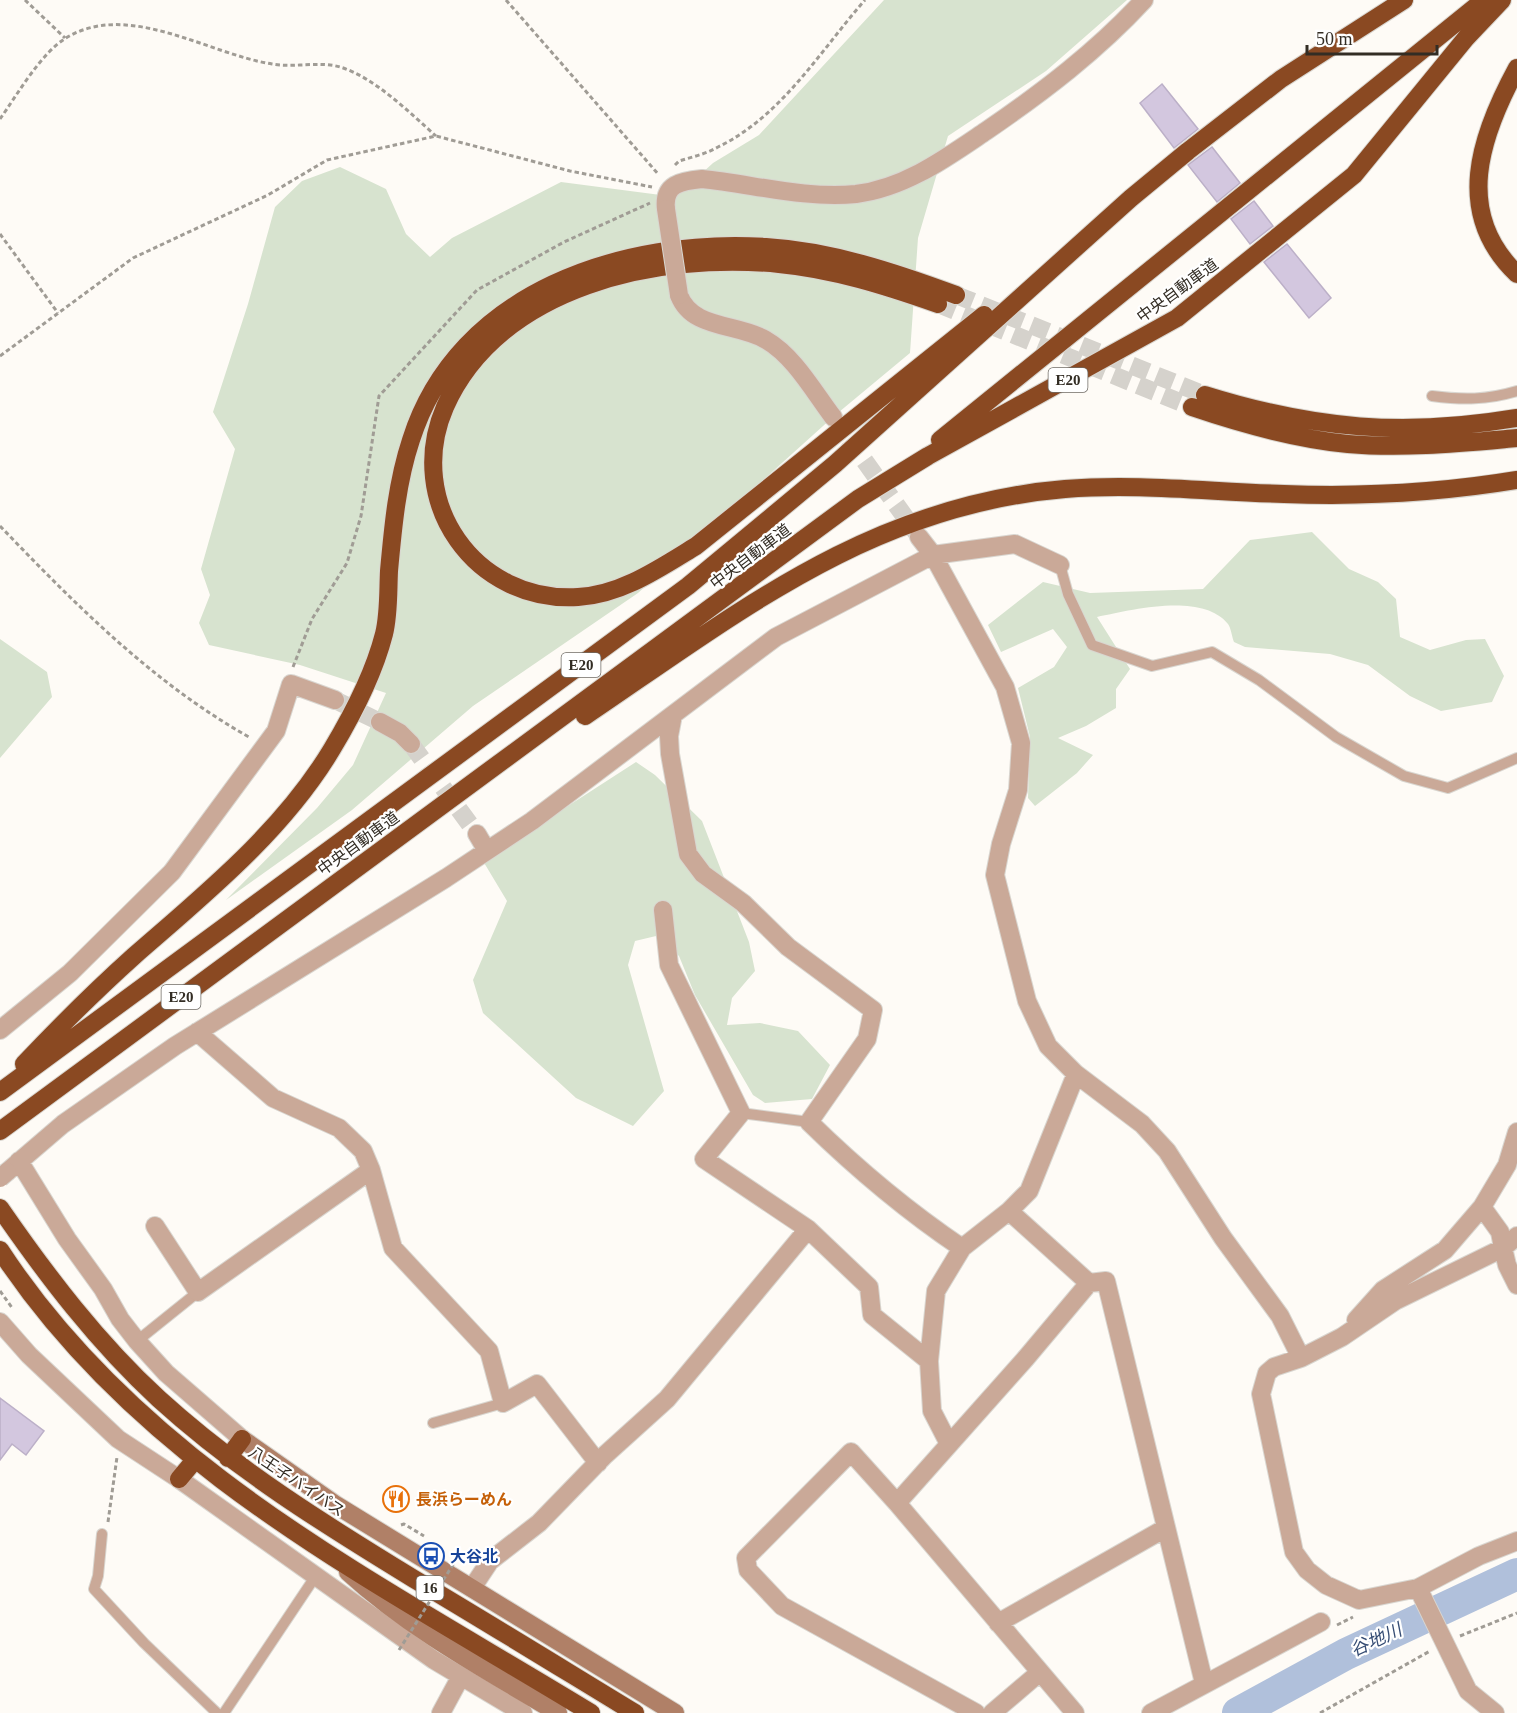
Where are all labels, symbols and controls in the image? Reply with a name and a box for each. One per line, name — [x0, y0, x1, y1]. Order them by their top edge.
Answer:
scale bar — [1307, 18, 1438, 56]
text: 50 m — [1316, 29, 1353, 49]
street label: 中央自動車道 — [1133, 255, 1221, 325]
road number: E20 — [1048, 368, 1088, 392]
street label: 中央自動車道 — [707, 521, 794, 592]
road number: E20 — [562, 653, 600, 677]
street label: 中央自動車道 — [314, 808, 402, 878]
road number: E20 — [162, 985, 201, 1009]
street label: 八王子バイパス — [246, 1443, 348, 1520]
restaurant icon: 長浜らーめん — [381, 1484, 411, 1514]
place label: 長浜らーめん — [416, 1491, 512, 1508]
bus stop icon: 大谷北 — [416, 1541, 446, 1571]
place label: 大谷北 — [450, 1548, 498, 1565]
road number: 16 — [416, 1576, 444, 1600]
water label: 谷地川 — [1347, 1619, 1407, 1660]

